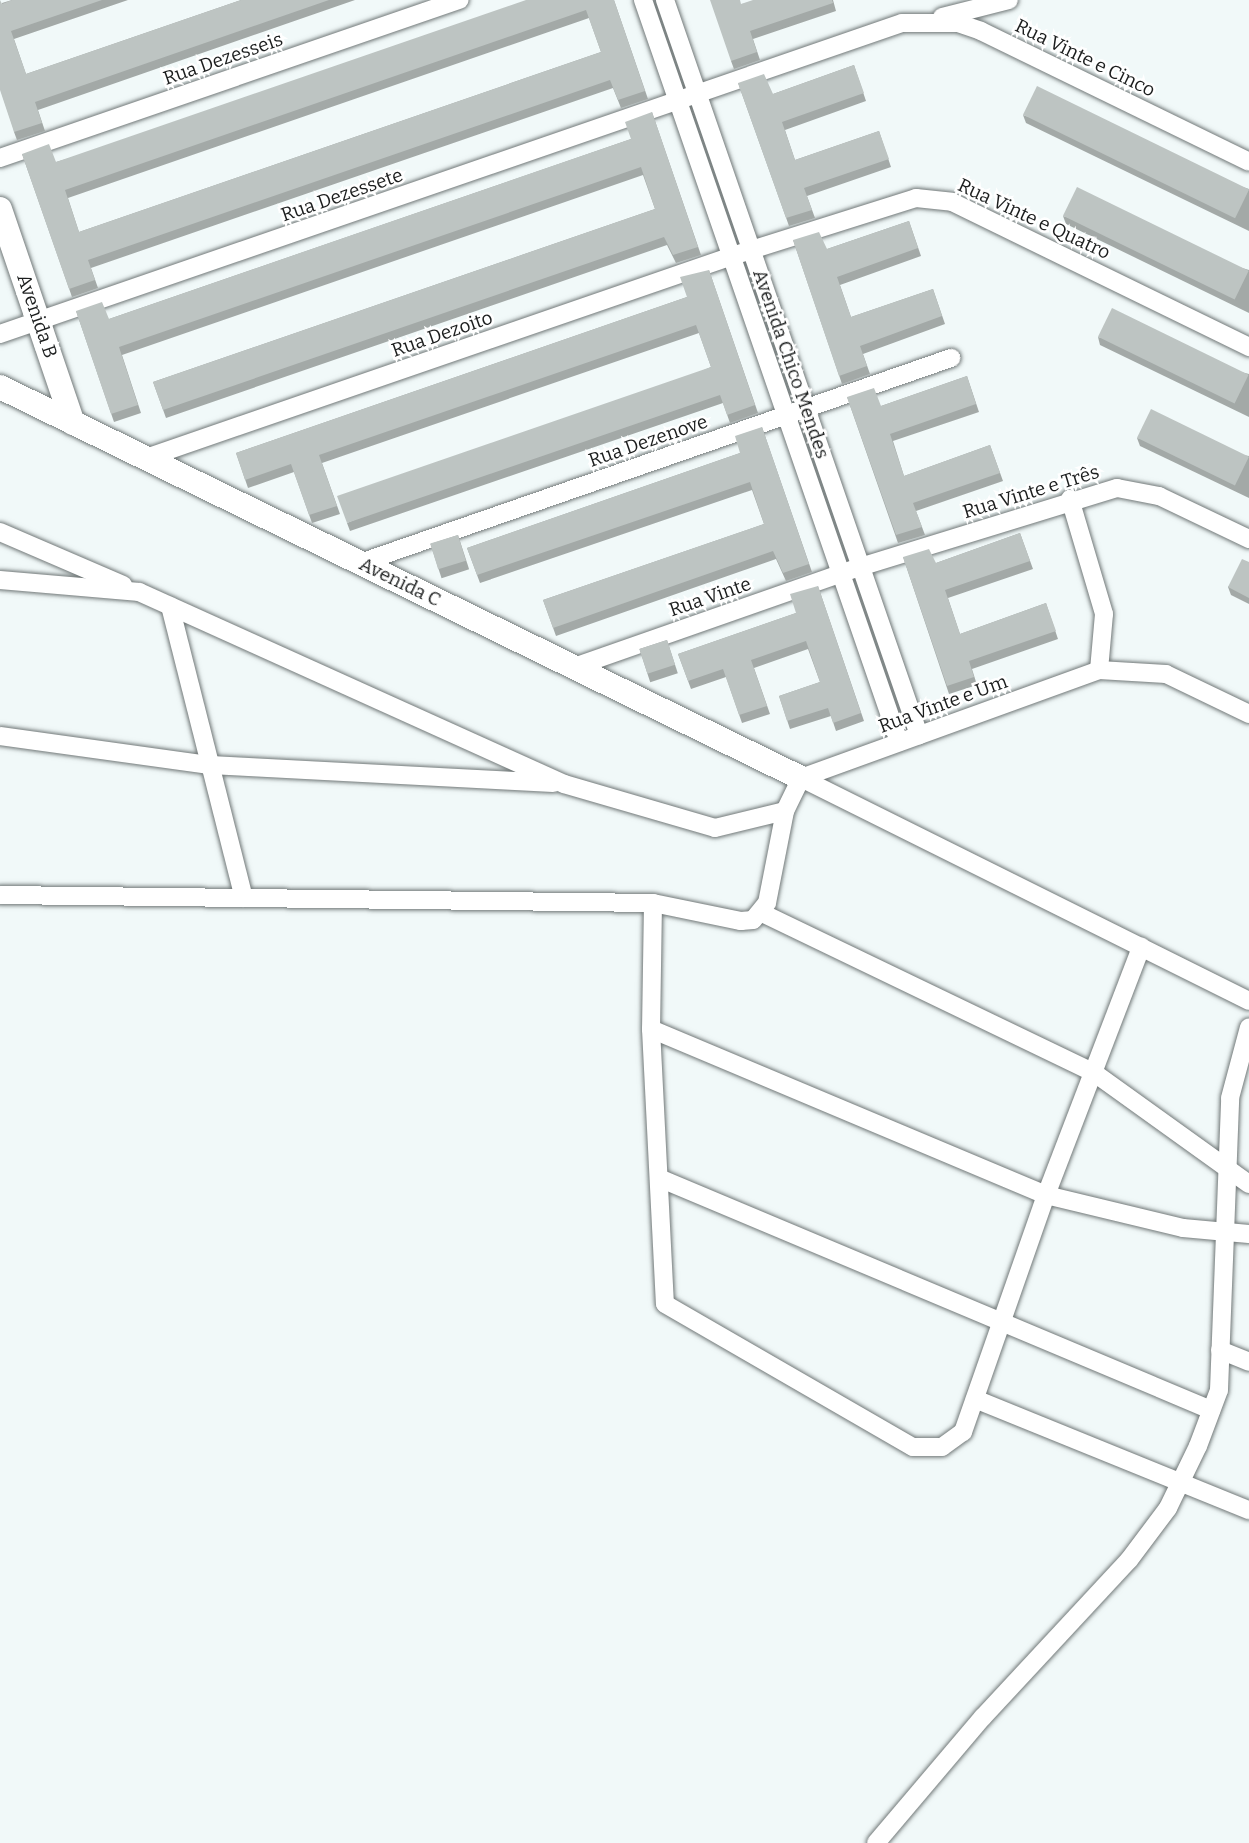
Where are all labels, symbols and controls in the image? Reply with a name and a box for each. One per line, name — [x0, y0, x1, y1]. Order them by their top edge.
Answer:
street label: Rua Vinte e Cinco — [1011, 14, 1159, 102]
street label: Rua Dezesseis — [160, 28, 286, 90]
street label: Rua Dezessete — [278, 164, 406, 226]
street label: Rua Vinte e Quatro — [954, 174, 1114, 264]
street label: Avenida Chico Mendes — [748, 266, 834, 462]
street label: Avenida B — [12, 271, 62, 361]
street label: Rua Dezoito — [388, 306, 496, 362]
street label: Rua Dezenove — [586, 410, 710, 472]
street label: Rua Vinte e Três — [960, 460, 1102, 524]
street label: Avenida C — [356, 553, 444, 611]
street label: Rua Vinte — [666, 572, 754, 622]
street label: Rua Vinte e Um — [875, 670, 1011, 738]

